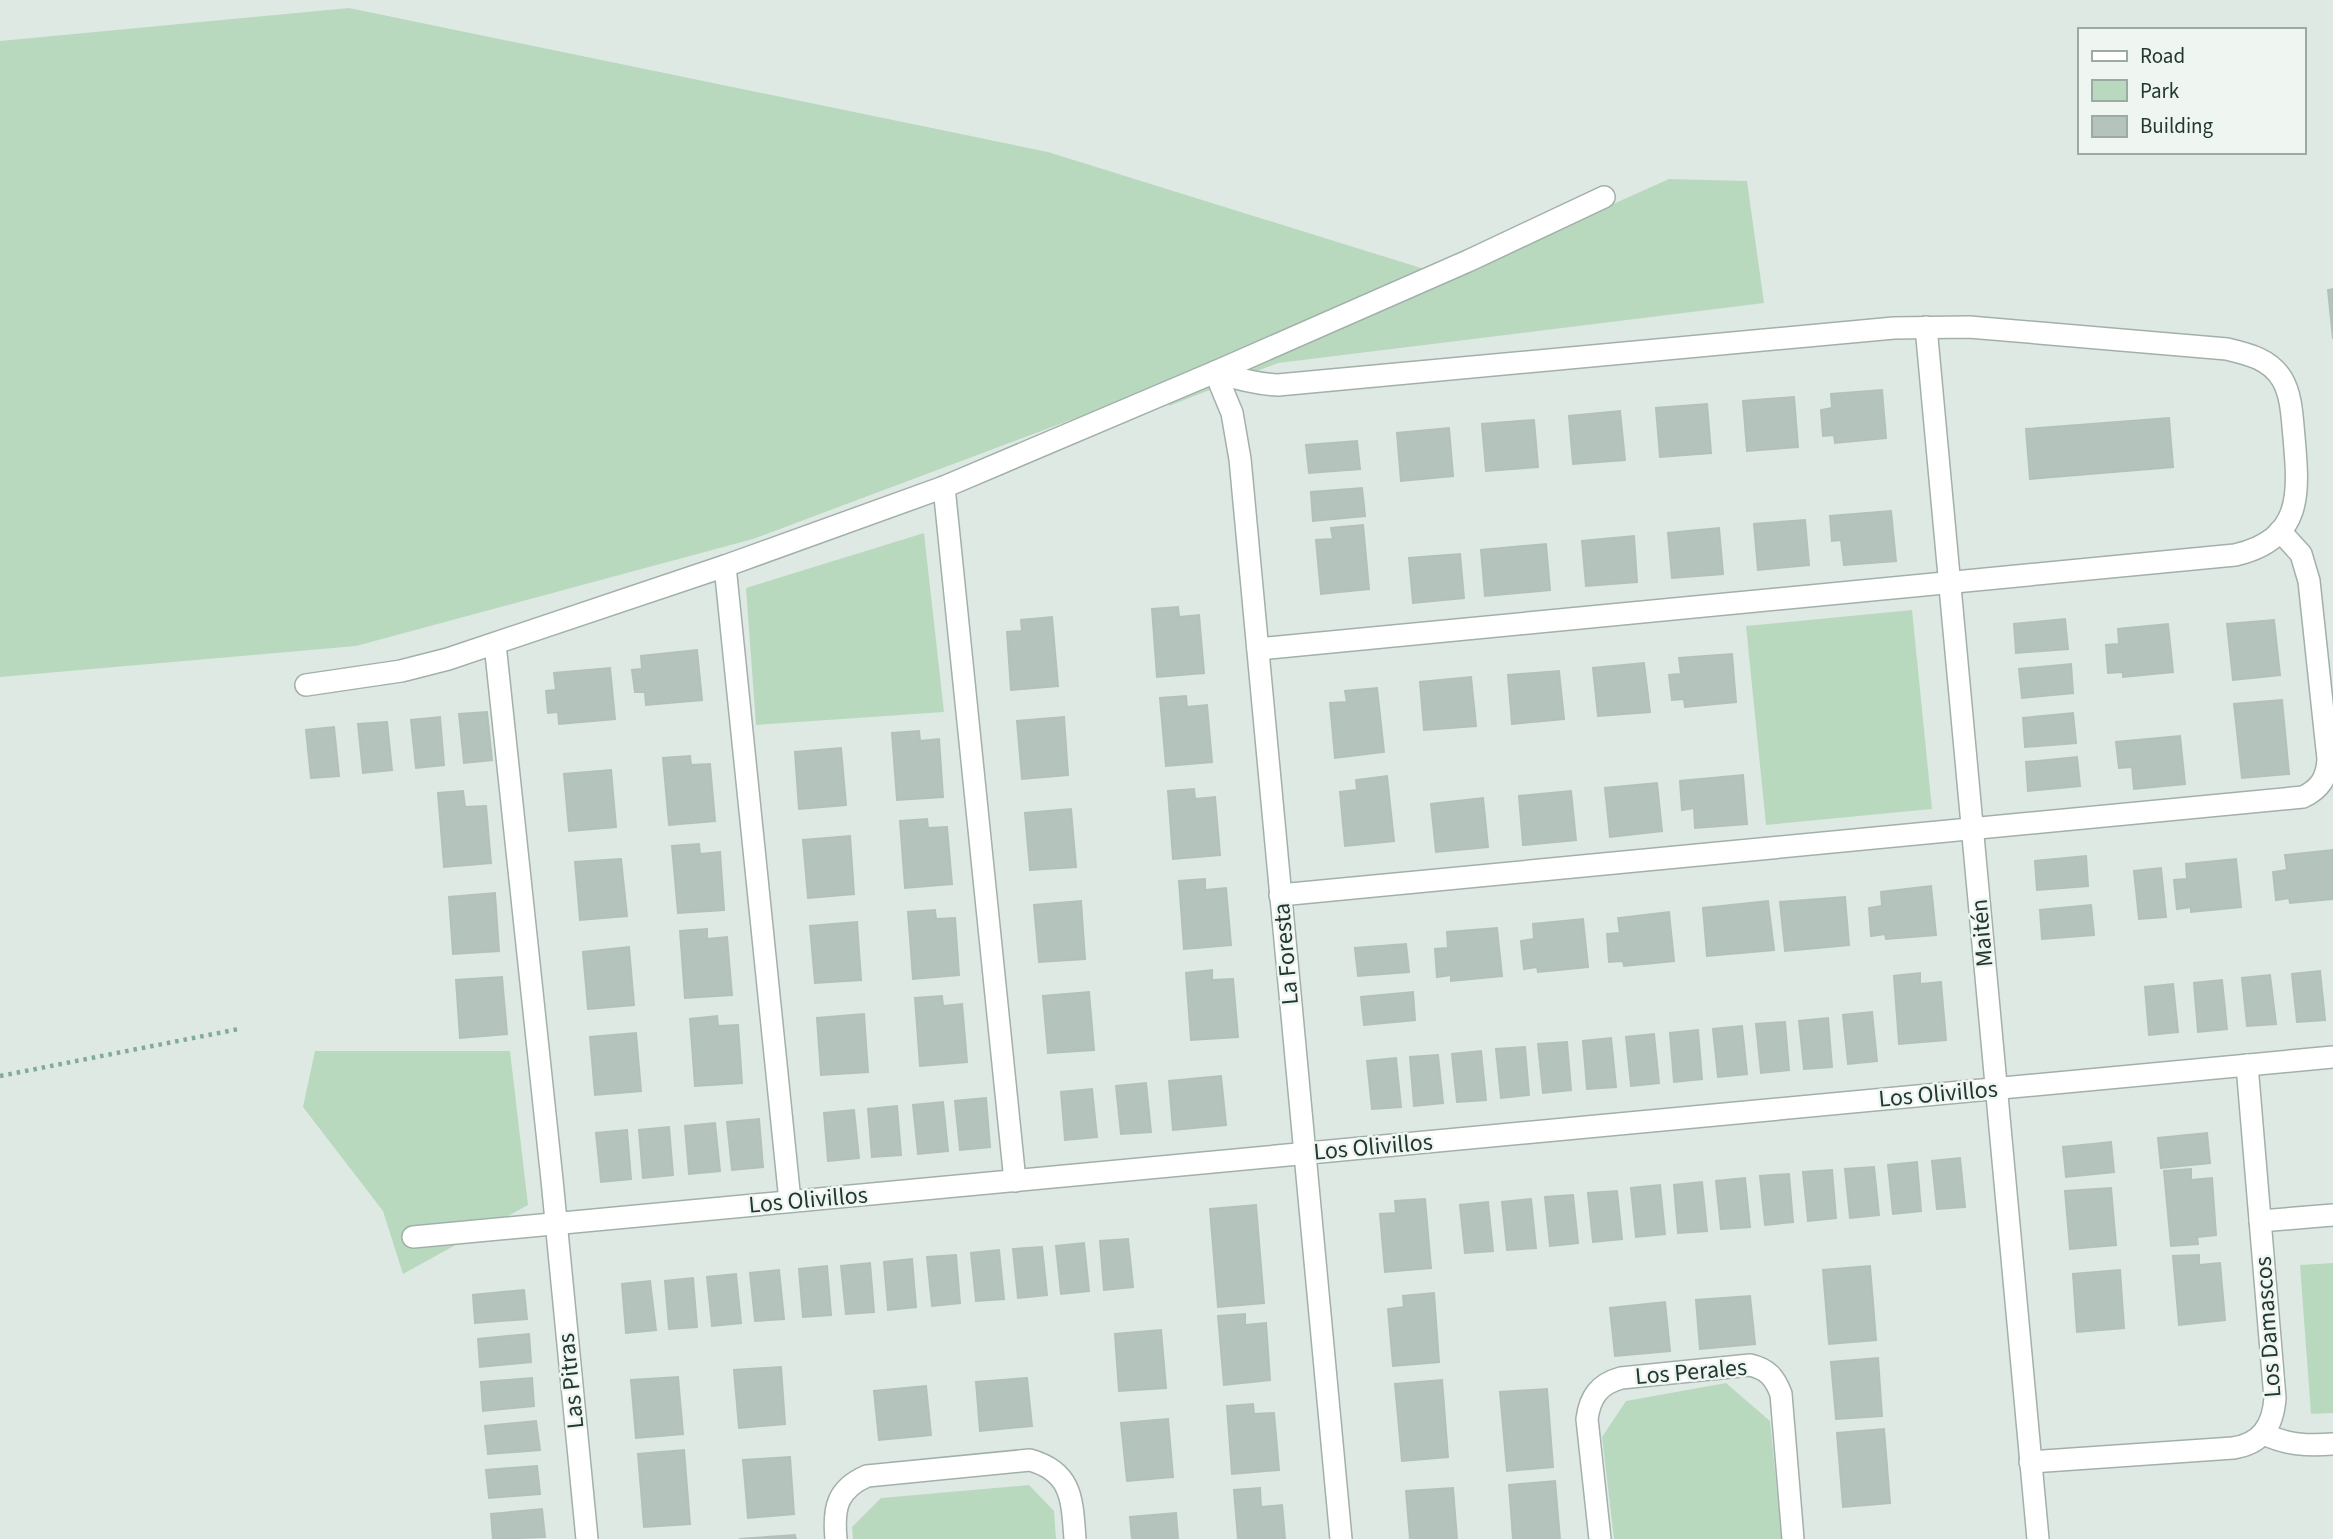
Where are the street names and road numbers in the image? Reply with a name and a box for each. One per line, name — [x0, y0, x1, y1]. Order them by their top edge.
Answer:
street label: Maitén — [1962, 897, 2002, 969]
street label: La Foresta — [1264, 901, 1308, 1007]
street label: Los Olivillos — [1877, 1071, 1999, 1117]
street label: Los Olivillos — [1312, 1124, 1434, 1170]
street label: Los Olivillos — [747, 1177, 869, 1223]
street label: Los Damascos — [2246, 1255, 2290, 1399]
street label: Las Pitras — [549, 1331, 593, 1431]
street label: Los Perales — [1634, 1350, 1748, 1394]

